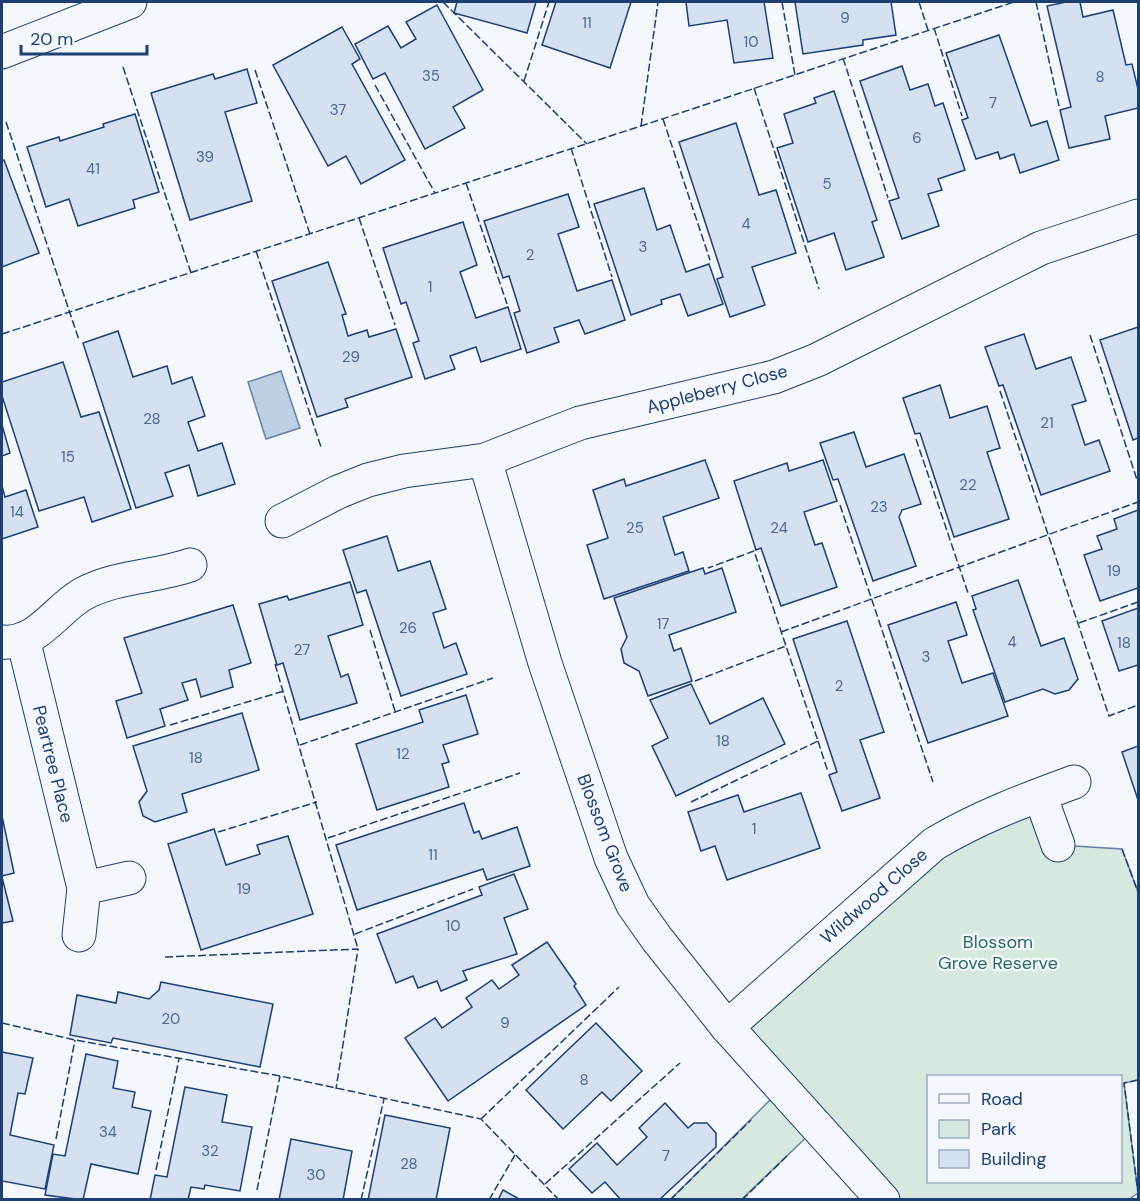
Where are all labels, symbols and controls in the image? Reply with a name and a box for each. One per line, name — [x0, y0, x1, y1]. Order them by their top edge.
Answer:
house number: 9 — [840, 8, 850, 28]
house number: 11 — [582, 13, 592, 33]
scale bar — [21, 18, 147, 56]
text: 20 m — [30, 27, 73, 51]
house number: 10 — [744, 32, 758, 52]
house number: 35 — [422, 66, 440, 86]
house number: 8 — [1095, 67, 1105, 87]
house number: 7 — [989, 93, 997, 113]
house number: 37 — [330, 100, 346, 120]
house number: 6 — [912, 128, 922, 148]
house number: 39 — [196, 147, 214, 167]
house number: 41 — [86, 159, 100, 179]
house number: 5 — [822, 174, 832, 194]
house number: 4 — [741, 214, 751, 234]
house number: 3 — [639, 237, 647, 257]
house number: 2 — [526, 245, 534, 265]
house number: 1 — [428, 277, 432, 297]
house number: 29 — [342, 347, 360, 367]
street label: Appleberry Close — [644, 359, 790, 419]
house number: 28 — [143, 409, 161, 429]
house number: 21 — [1040, 413, 1054, 433]
house number: 15 — [61, 447, 75, 467]
house number: 22 — [959, 475, 977, 495]
house number: 23 — [870, 497, 888, 517]
house number: 14 — [10, 502, 24, 522]
house number: 25 — [626, 518, 644, 538]
house number: 24 — [770, 518, 788, 538]
house number: 19 — [1107, 561, 1121, 581]
house number: 17 — [657, 614, 669, 634]
house number: 26 — [399, 618, 417, 638]
house number: 4 — [1007, 632, 1017, 652]
house number: 18 — [1117, 633, 1131, 653]
house number: 27 — [294, 640, 310, 660]
house number: 3 — [922, 647, 930, 667]
house number: 2 — [835, 676, 843, 696]
street label: Peartree Place — [27, 703, 79, 825]
house number: 18 — [716, 731, 730, 751]
house number: 12 — [396, 744, 410, 764]
house number: 18 — [189, 748, 203, 768]
street label: Blossom Grove — [571, 771, 639, 895]
house number: 1 — [752, 819, 756, 839]
street label: Wildwood Close — [815, 843, 933, 949]
house number: 11 — [428, 845, 438, 865]
house number: 19 — [237, 879, 251, 899]
house number: 10 — [446, 916, 460, 936]
park label: Blossom Grove Reserve — [938, 930, 1058, 975]
house number: 20 — [162, 1009, 180, 1029]
house number: 9 — [500, 1013, 510, 1033]
house number: 8 — [579, 1070, 589, 1090]
legend — [927, 1075, 1122, 1183]
text: Road — [981, 1087, 1023, 1111]
text: Park — [981, 1117, 1017, 1141]
house number: 34 — [99, 1122, 117, 1142]
house number: 32 — [201, 1141, 219, 1161]
house number: 7 — [662, 1146, 670, 1166]
text: Building — [981, 1147, 1046, 1171]
house number: 28 — [400, 1154, 418, 1174]
house number: 30 — [306, 1165, 326, 1185]

